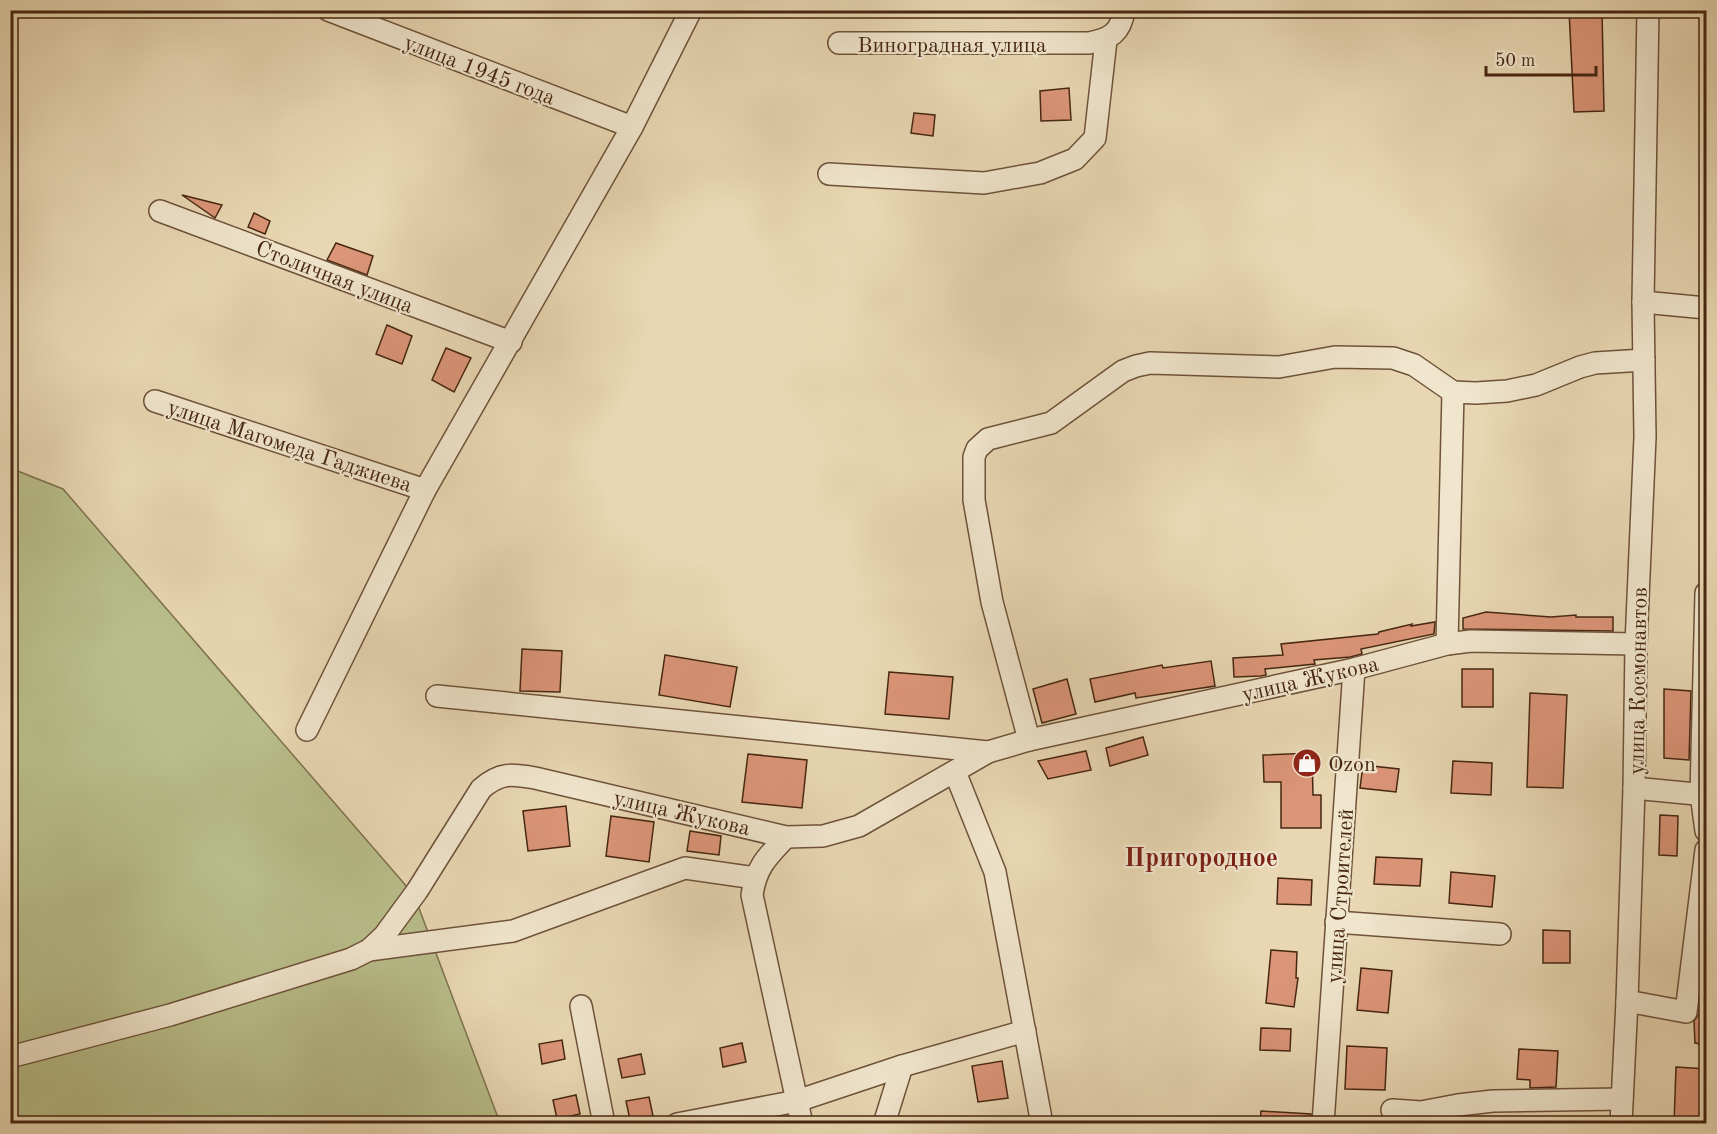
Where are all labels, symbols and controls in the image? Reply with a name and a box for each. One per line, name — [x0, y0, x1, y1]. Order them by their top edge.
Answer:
street label: улица 1945 года — [401, 32, 558, 110]
street label: Виноградная улица — [857, 35, 1047, 57]
scale bar — [1486, 39, 1596, 77]
text: 50 m — [1495, 52, 1535, 70]
street label: Столичная улица — [252, 238, 416, 318]
street label: улица Магомеда Гаджиева — [164, 397, 414, 497]
street label: улица Космонавтов — [1626, 587, 1652, 775]
street label: улица Жукова — [1240, 653, 1381, 706]
shop icon: Ozon — [1291, 747, 1323, 779]
place label: Ozon — [1328, 754, 1376, 776]
street label: улица Жукова — [611, 788, 752, 840]
street label: улица Строителей — [1324, 808, 1358, 984]
district label: Пригородное — [1124, 846, 1278, 872]

